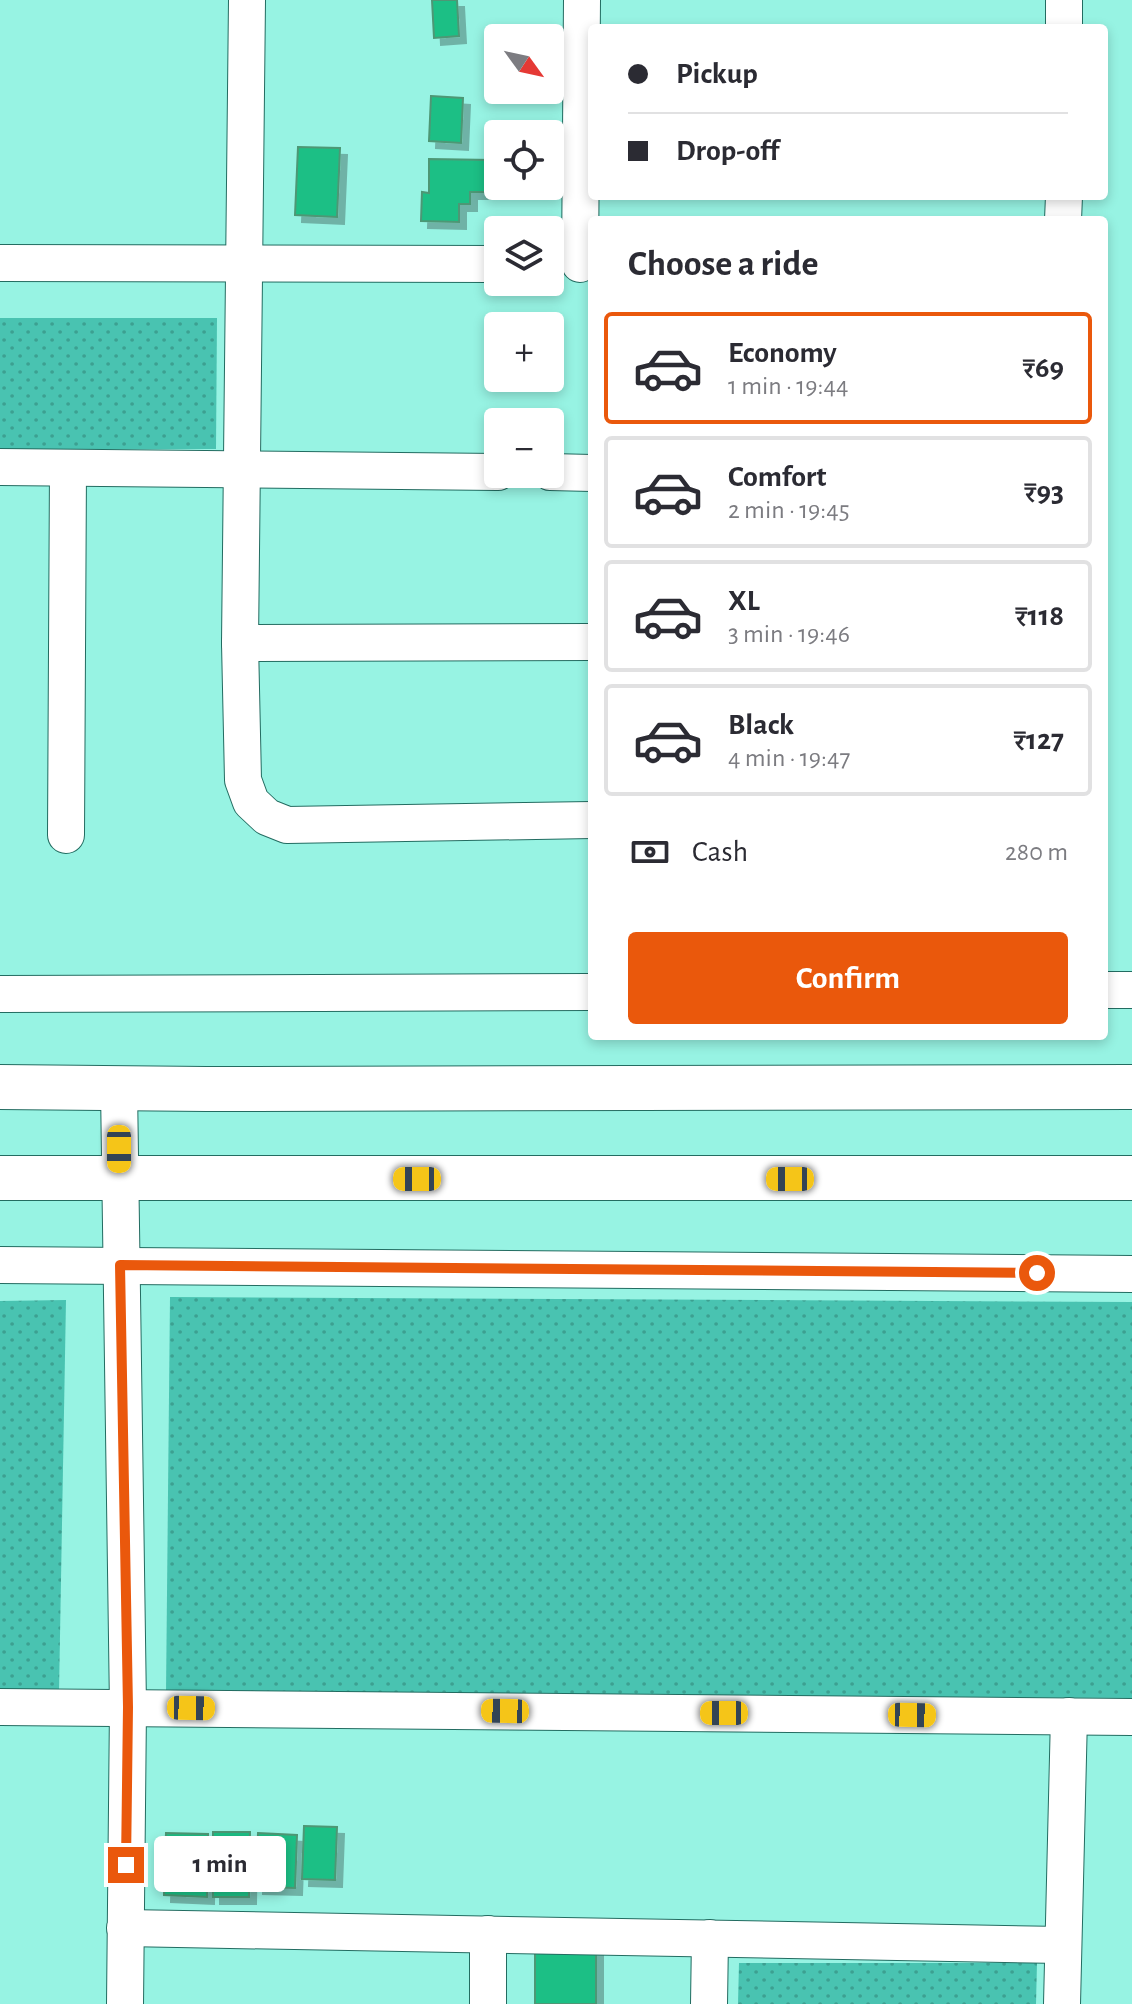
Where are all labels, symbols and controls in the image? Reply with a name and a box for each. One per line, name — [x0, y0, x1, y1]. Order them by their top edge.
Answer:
north arrow — [484, 24, 564, 104]
map controls — [484, 24, 564, 488]
text: Pickup — [676, 59, 758, 89]
button: locate — [484, 120, 564, 200]
text: Drop-off — [676, 136, 779, 166]
button: layers — [484, 216, 564, 296]
text: Choose a ride — [628, 246, 818, 282]
button: + — [484, 312, 564, 392]
icon: car — [632, 332, 704, 404]
text: Economy — [728, 338, 837, 368]
text: ₹69 — [1022, 353, 1064, 383]
text: 1 min · 19:44 — [728, 373, 848, 399]
button: − — [484, 408, 564, 488]
icon: car — [632, 456, 704, 528]
text: Comfort — [728, 462, 827, 492]
text: ₹93 — [1024, 477, 1064, 507]
text: 2 min · 19:45 — [728, 497, 850, 523]
icon: car — [632, 580, 704, 652]
text: XL — [728, 586, 760, 616]
text: ₹118 — [1015, 601, 1064, 631]
text: 3 min · 19:46 — [728, 621, 850, 647]
icon: car — [632, 704, 704, 776]
text: Black — [728, 710, 794, 740]
text: ₹127 — [1014, 725, 1064, 755]
text: 4 min · 19:47 — [728, 745, 850, 771]
icon: cash — [628, 830, 672, 874]
text: Cash — [692, 837, 748, 867]
text: 280 m — [1005, 839, 1068, 865]
button: Confirm — [628, 932, 1068, 1024]
car — [107, 1125, 131, 1173]
car — [393, 1167, 441, 1191]
car — [766, 1167, 814, 1191]
route start — [1019, 1255, 1055, 1291]
car — [167, 1696, 215, 1720]
car — [481, 1699, 529, 1723]
car — [700, 1701, 748, 1725]
car — [888, 1703, 936, 1727]
callout: 1 min — [154, 1837, 286, 1893]
route end — [108, 1847, 144, 1883]
text: 1 min — [193, 1851, 247, 1877]

